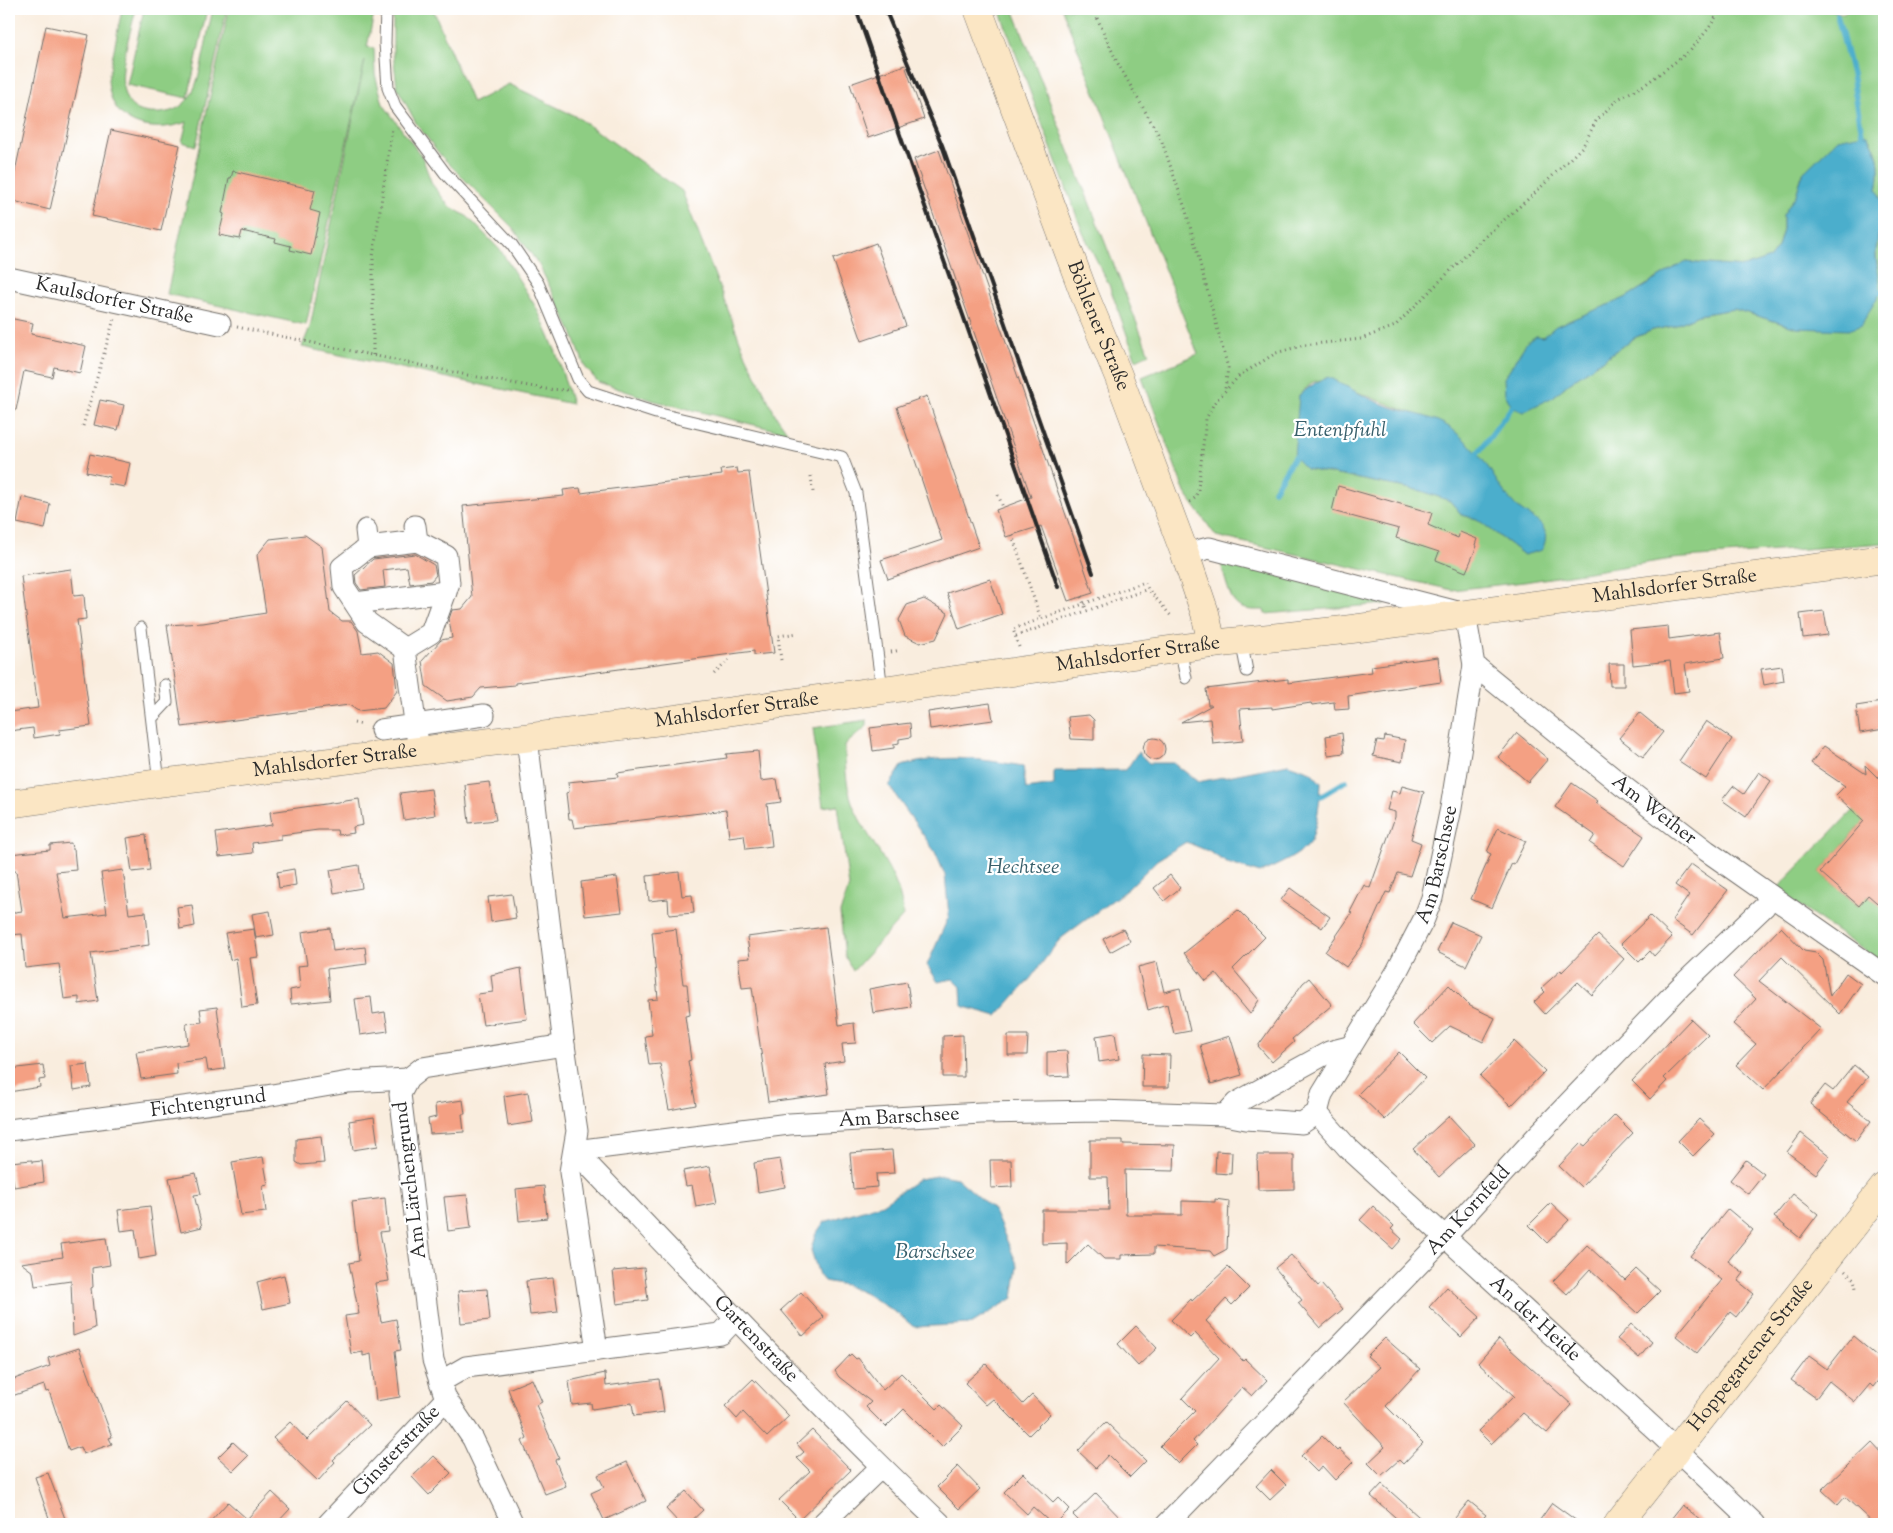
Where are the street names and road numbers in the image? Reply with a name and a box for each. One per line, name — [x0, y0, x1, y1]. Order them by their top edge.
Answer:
street label: Böhlener Straße — [1059, 257, 1137, 395]
street label: Kaulsdorfer Straße — [33, 270, 196, 332]
street label: Mahlsdorfer Straße — [1591, 561, 1759, 612]
street label: Mahlsdorfer Straße — [1054, 629, 1222, 680]
street label: Mahlsdorfer Straße — [653, 685, 821, 736]
street label: Mahlsdorfer Straße — [251, 737, 419, 786]
street label: Am Weiher — [1605, 768, 1703, 853]
street label: Am Barschsee — [1409, 803, 1466, 928]
street label: Fichtengrund — [149, 1082, 268, 1126]
street label: Am Lärchengrund — [387, 1099, 435, 1261]
street label: Am Barschsee — [838, 1100, 960, 1136]
street label: Am Kornfeld — [1420, 1159, 1518, 1262]
street label: An der Heide — [1482, 1269, 1587, 1369]
street label: Hoppegartener Straße — [1681, 1272, 1821, 1438]
street label: Gartenstraße — [706, 1289, 805, 1390]
street label: Ginsterstraße — [346, 1399, 447, 1504]

